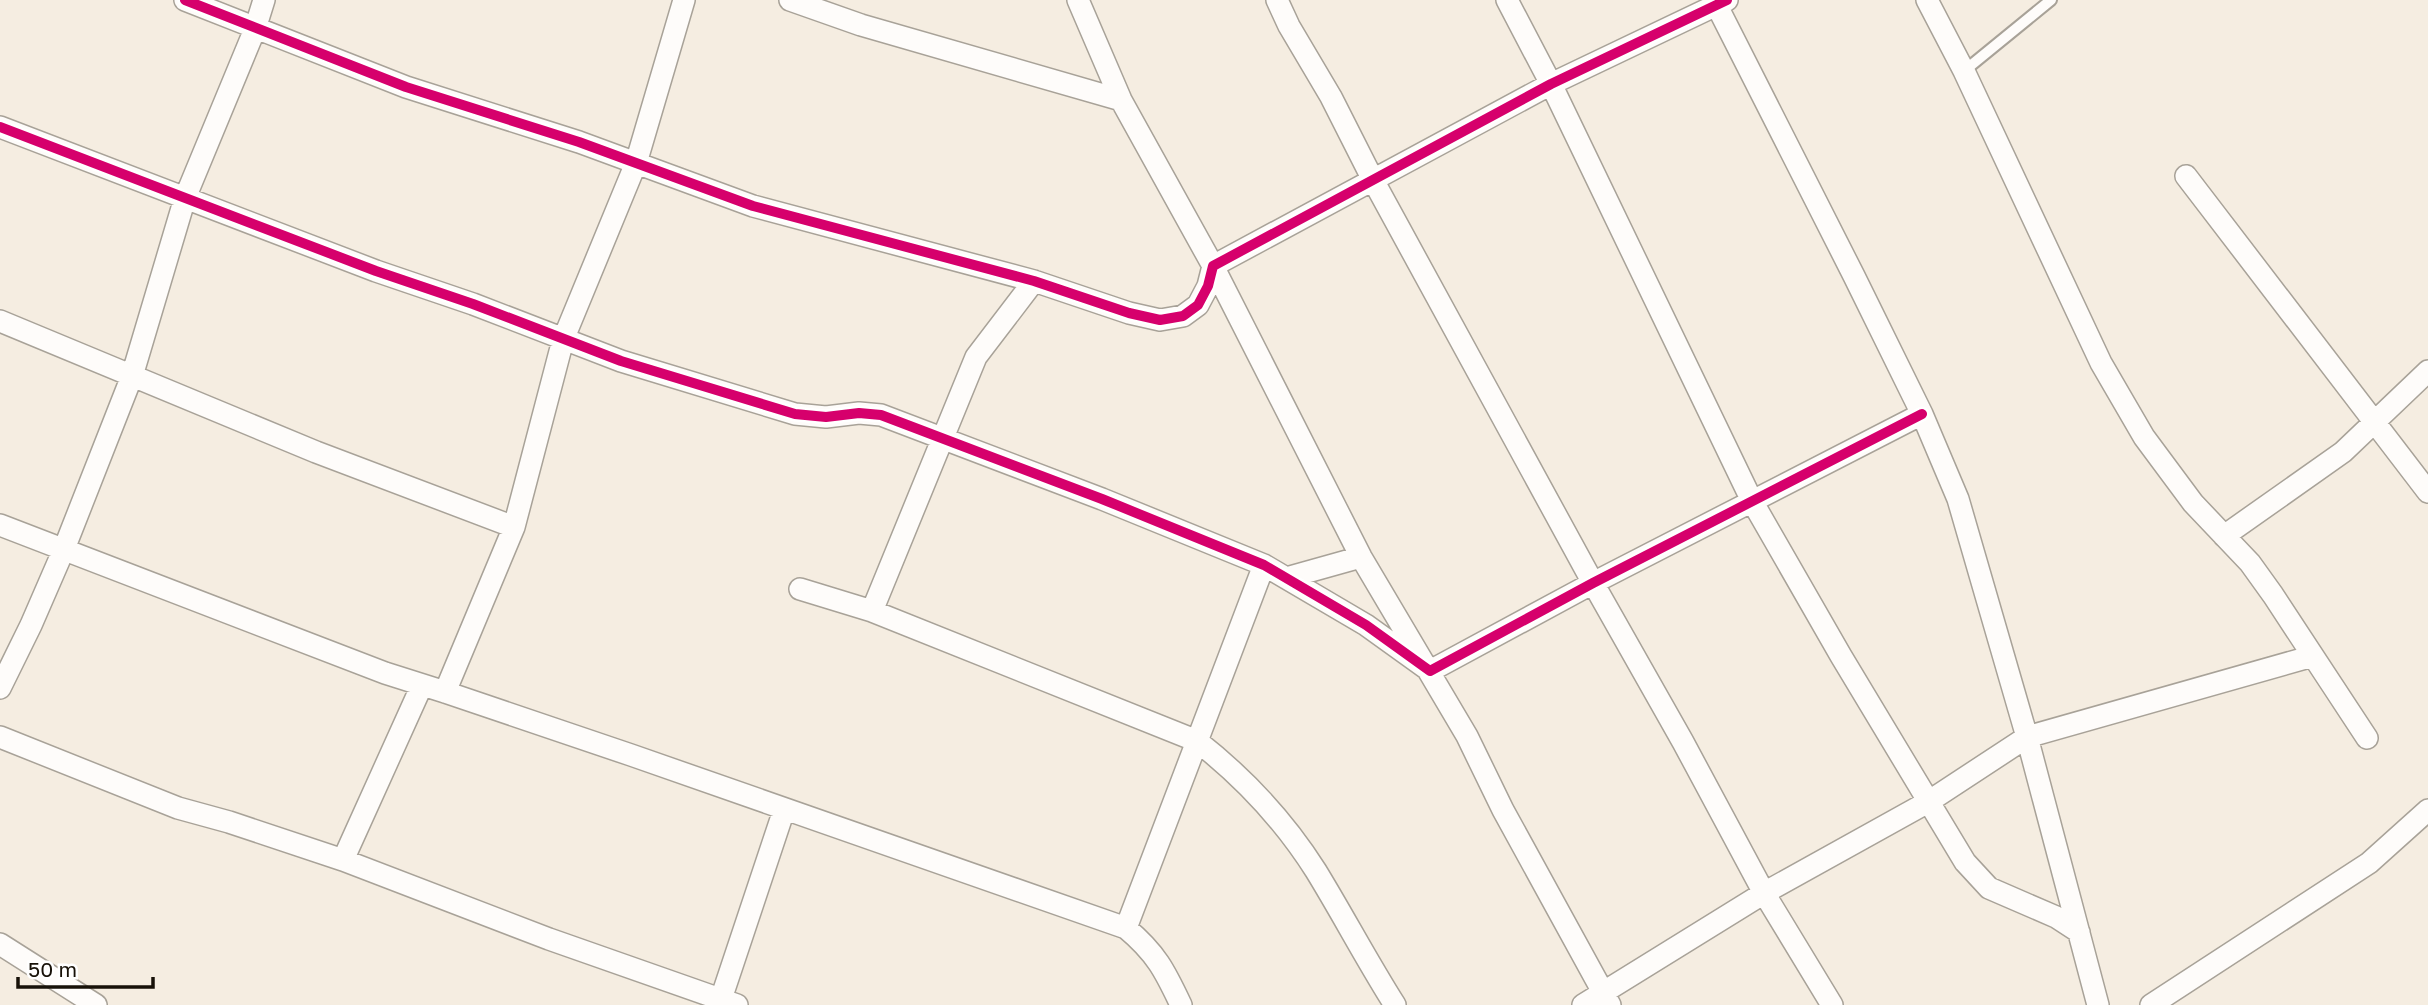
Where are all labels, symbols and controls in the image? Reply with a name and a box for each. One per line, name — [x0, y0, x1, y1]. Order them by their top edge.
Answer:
scale bar — [18, 946, 152, 990]
text: 50 m — [28, 956, 77, 982]

